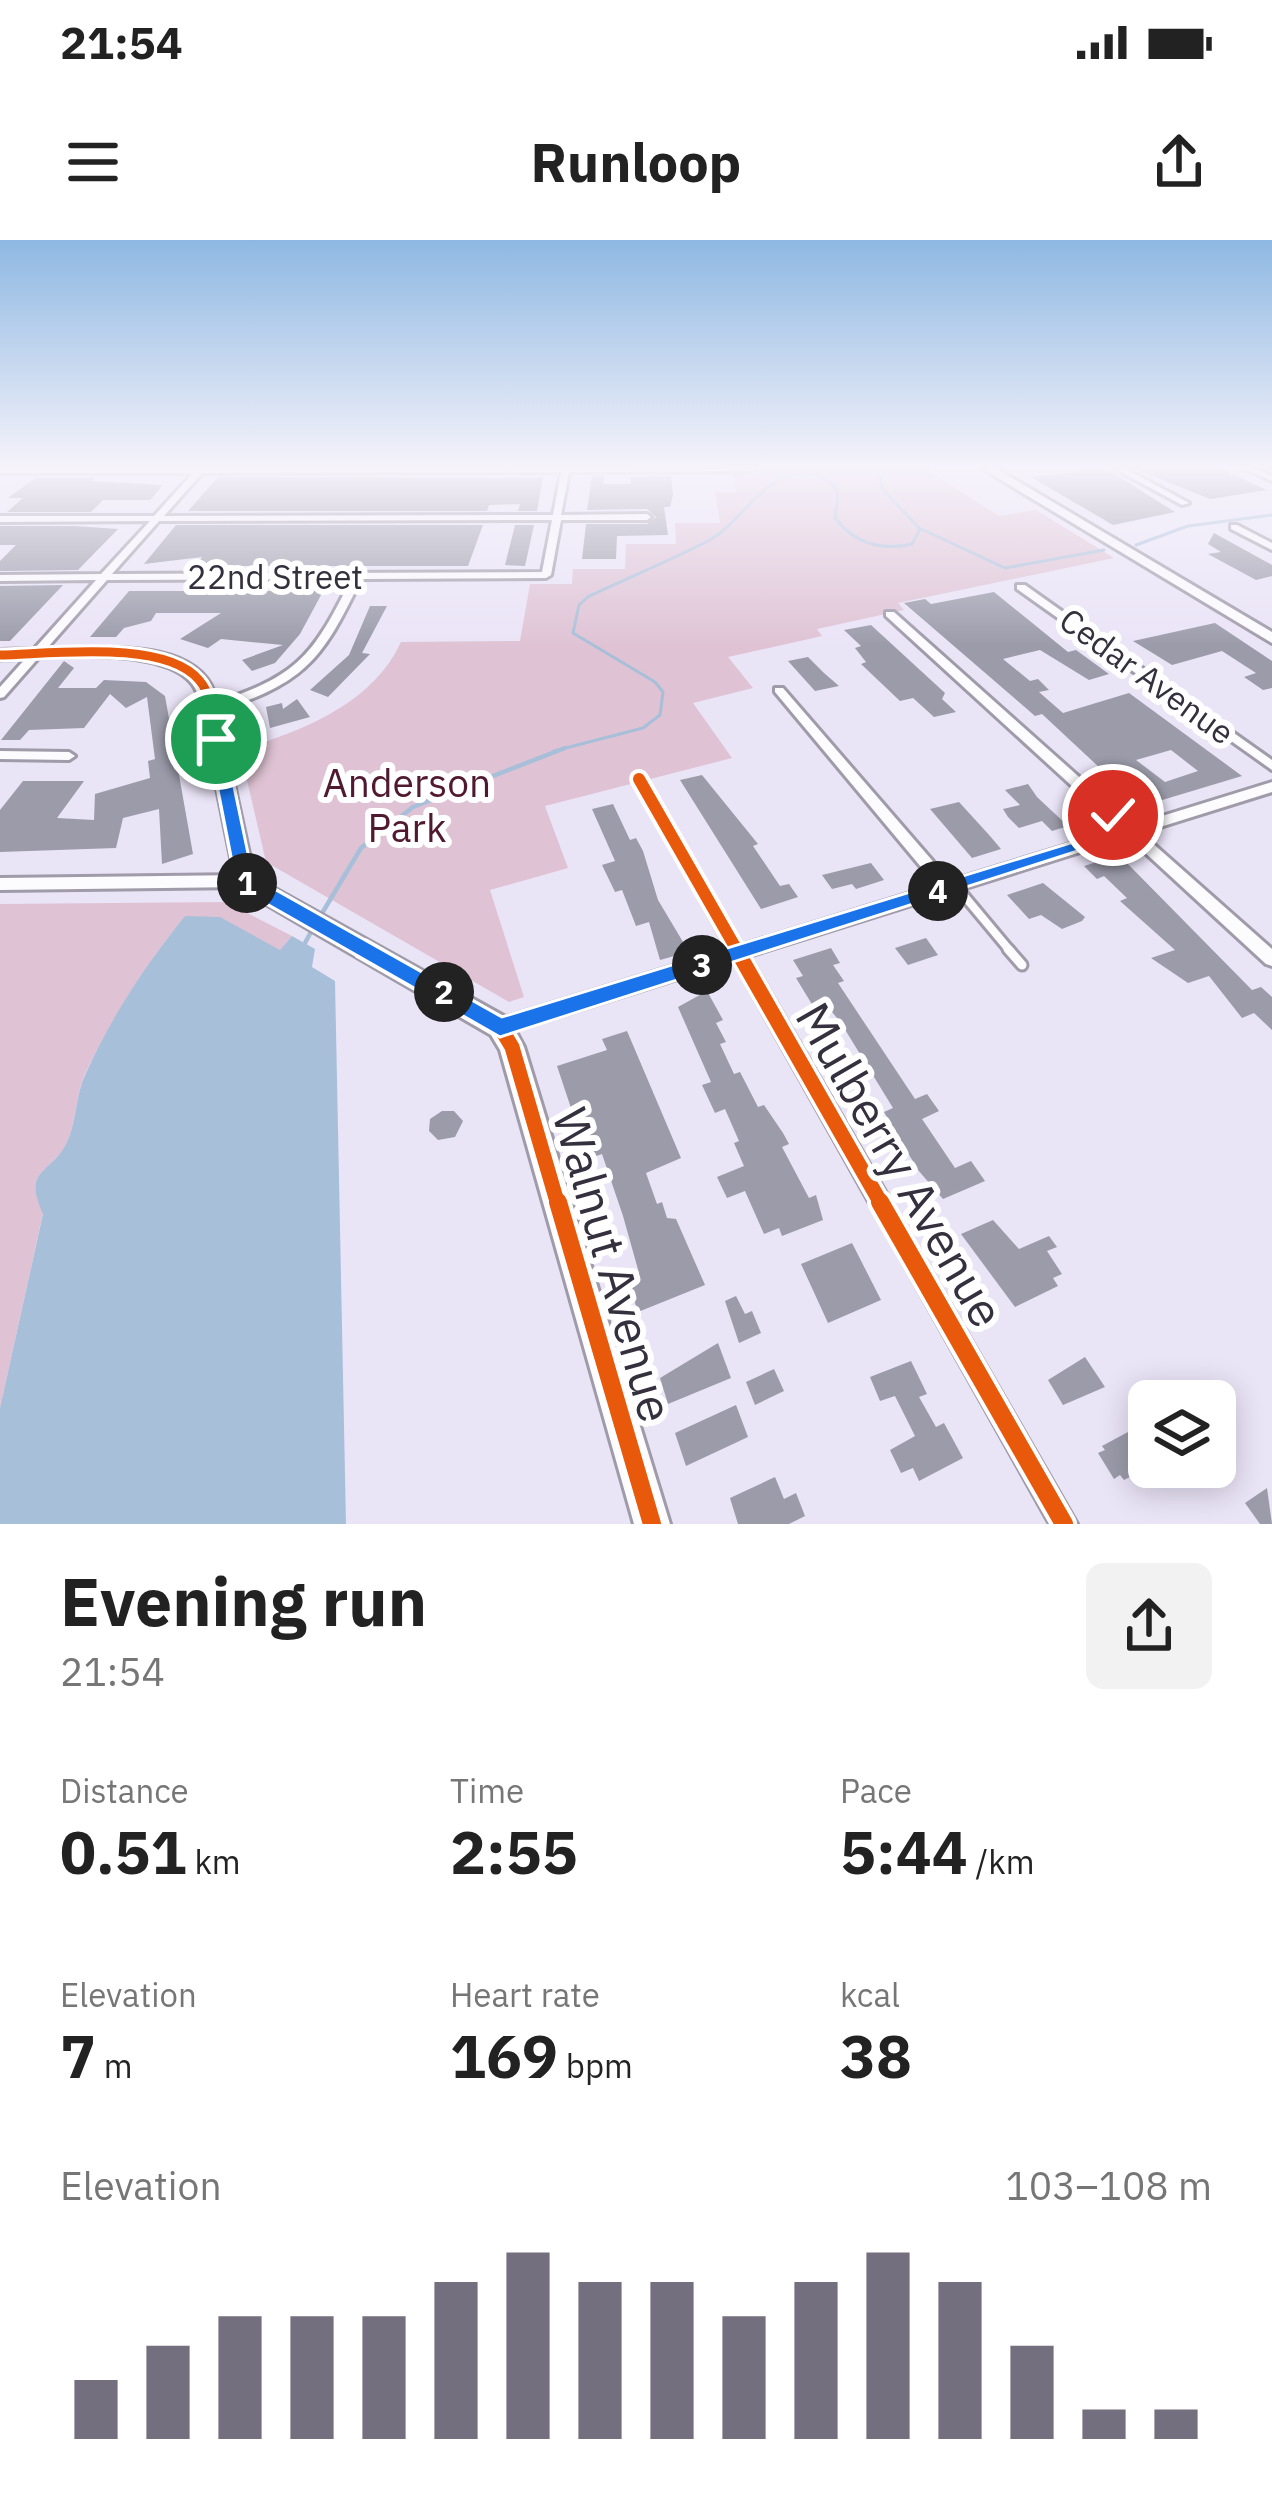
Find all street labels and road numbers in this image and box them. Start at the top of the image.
street label: 22nd Street [187,555,363,598]
street label: Cedar Avenue [1052,598,1243,753]
street label: Mulberry Avenue [783,991,1019,1338]
street label: Walnut Avenue [540,1100,688,1429]

